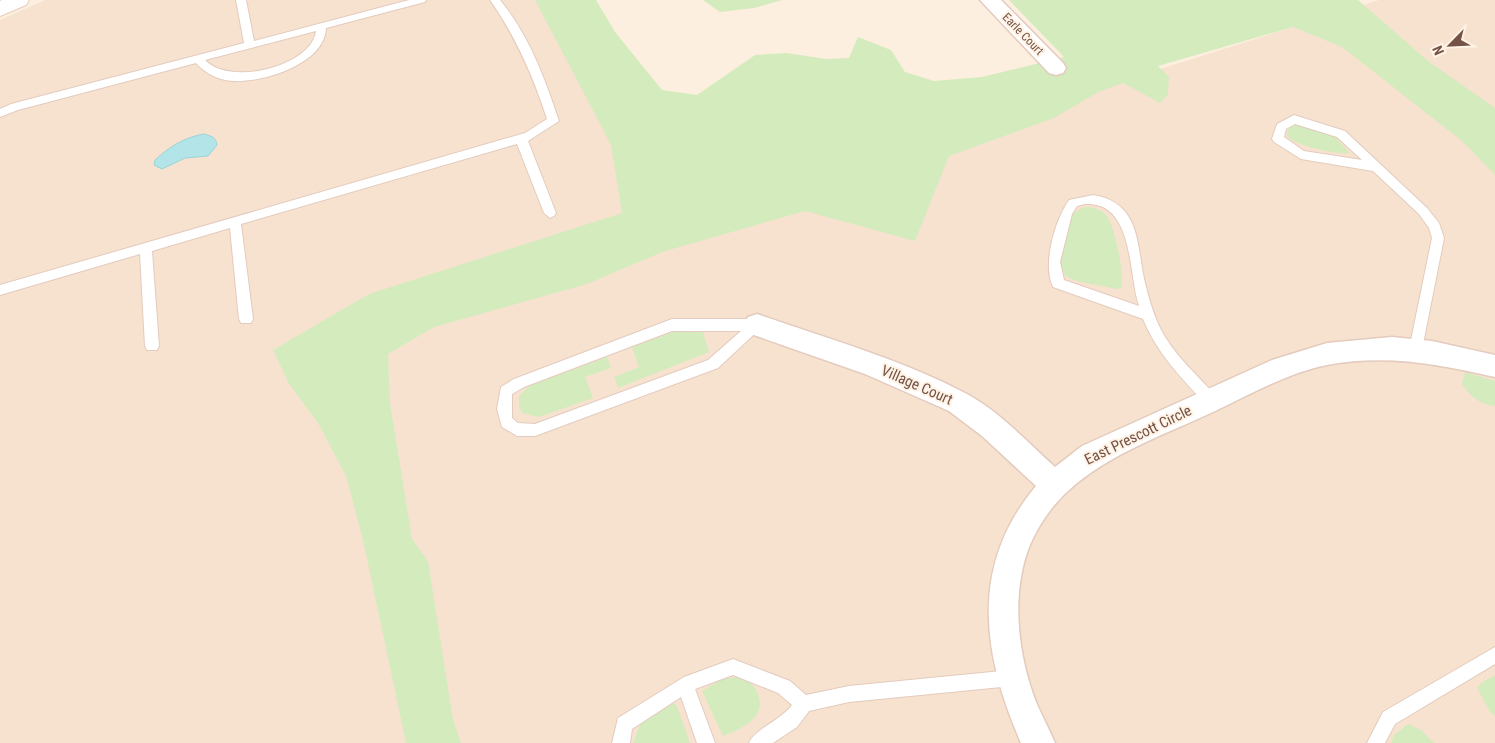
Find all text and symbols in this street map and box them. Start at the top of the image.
street label: Earle Court [1000,10,1047,58]
north arrow [1425,20,1475,70]
text: N [1429,43,1447,57]
street label: Village Court [878,361,956,409]
street label: East Prescott Circle [1082,401,1194,469]

